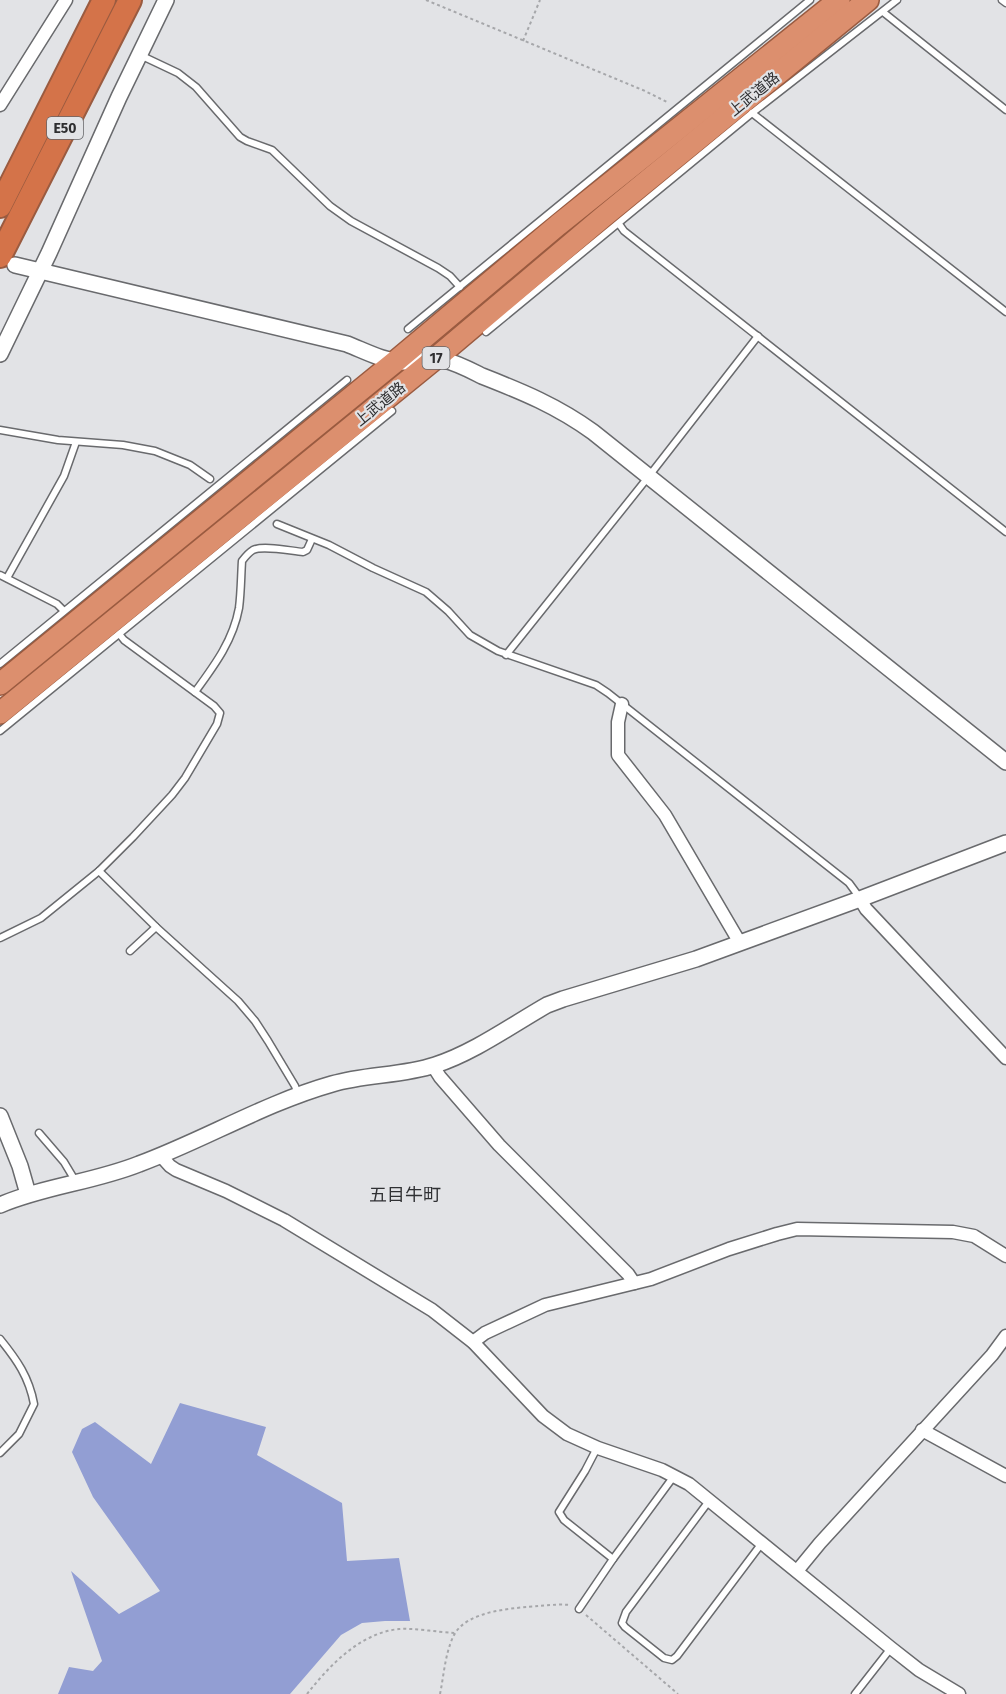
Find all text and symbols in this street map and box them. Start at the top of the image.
street label: 上武道路 [725,68,783,120]
road number: E50 [47,117,83,139]
road number: 17 [422,347,450,369]
street label: 上武道路 [351,378,409,430]
district label: 五目牛町 [369,1184,441,1206]

